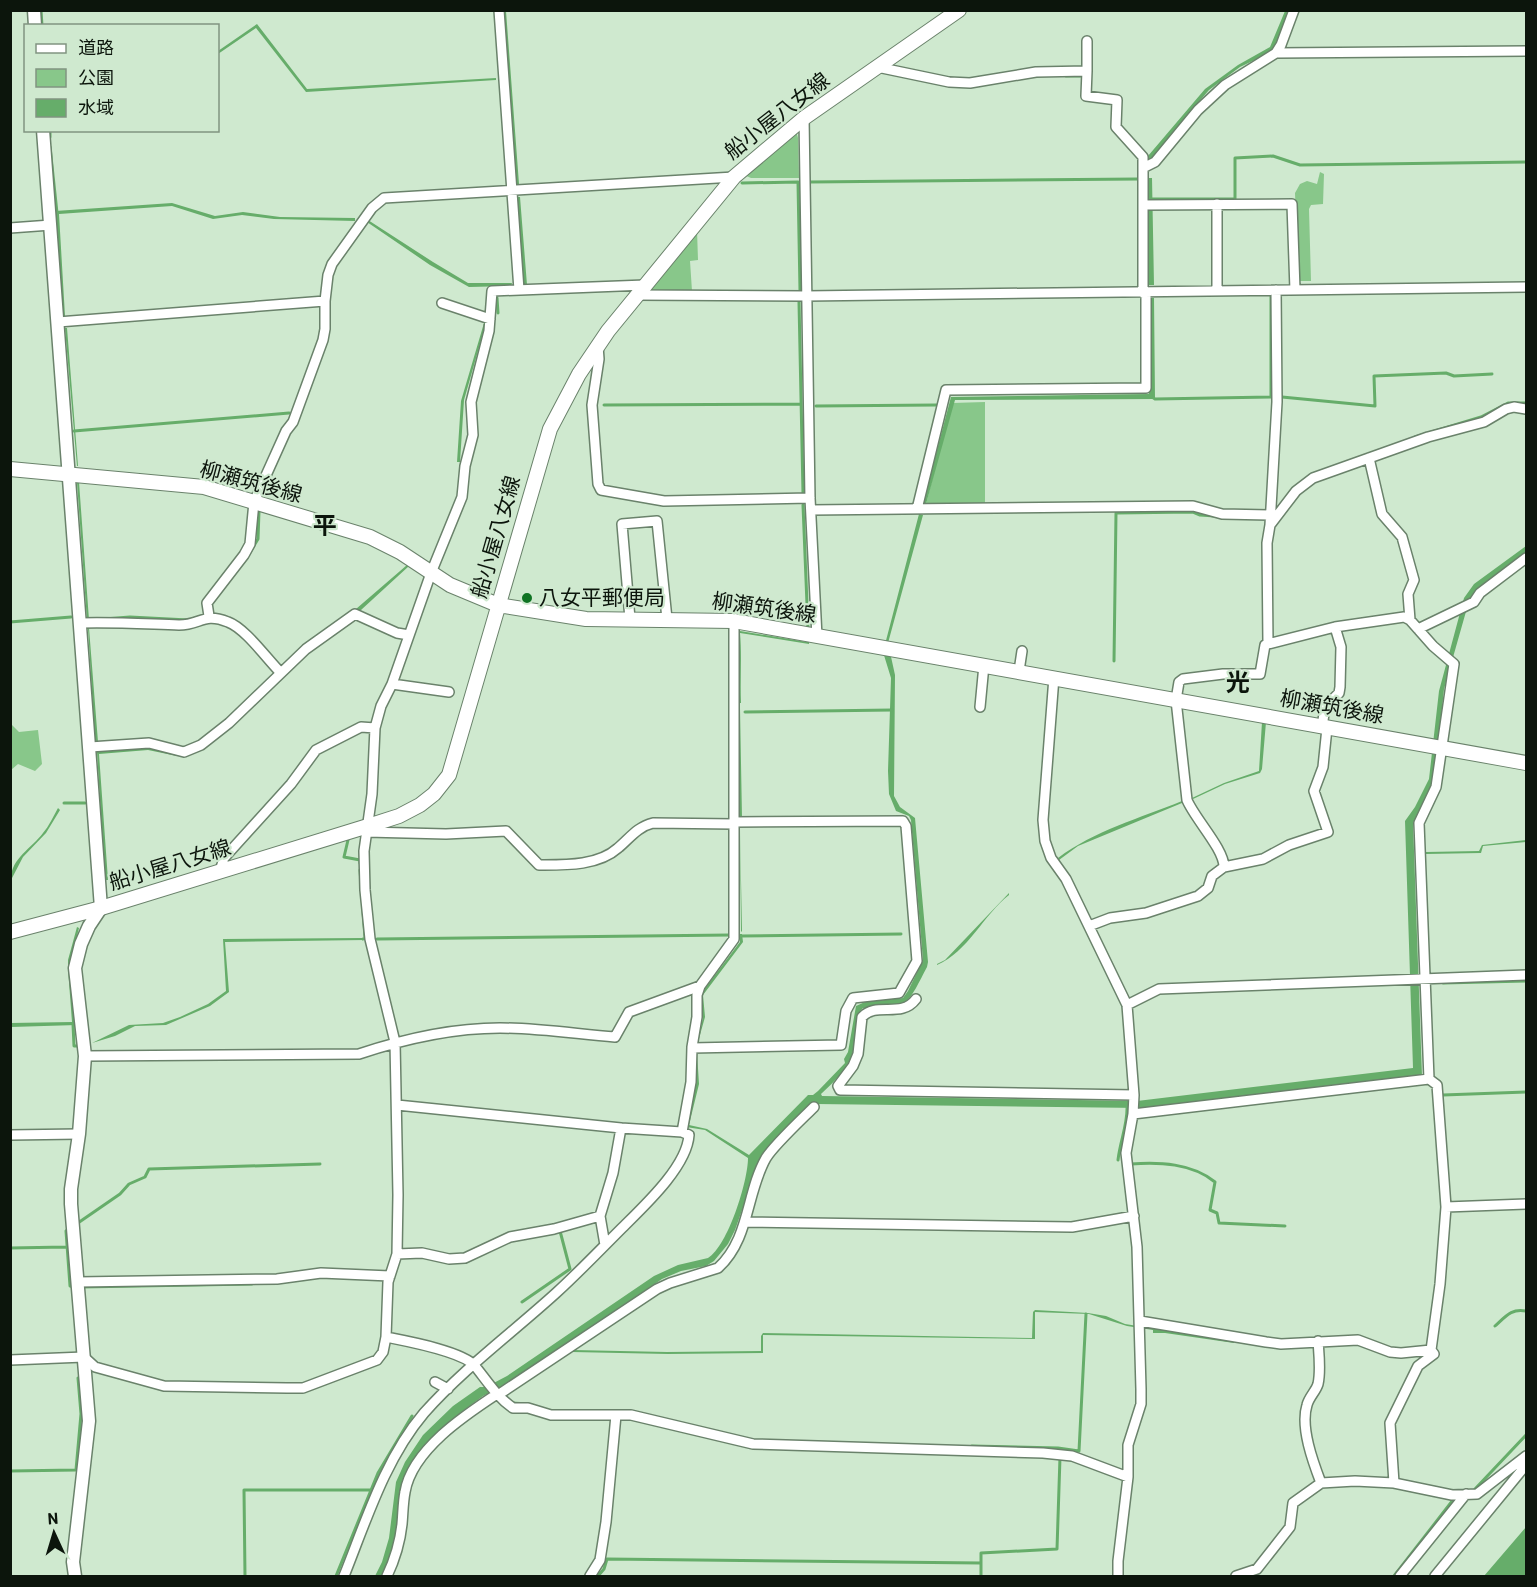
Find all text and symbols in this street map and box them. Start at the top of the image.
legend [24,24,219,132]
text: 道路 [78,36,114,58]
text: 公園 [78,66,114,88]
street label: 船小屋八女線 [719,66,833,163]
text: 水域 [78,96,114,118]
street label: 柳瀬筑後線 [197,455,305,506]
street label: 船小屋八女線 [465,473,524,601]
district label: 平 [313,510,337,539]
place label: 八女平郵便局 [539,584,665,609]
street label: 柳瀬筑後線 [710,587,818,626]
marker: 八女平郵便局 [520,591,534,605]
district label: 光 [1226,667,1250,696]
street label: 柳瀬筑後線 [1278,684,1386,727]
street label: 船小屋八女線 [106,833,233,894]
north arrow [24,1503,84,1563]
text: N [47,1508,59,1527]

